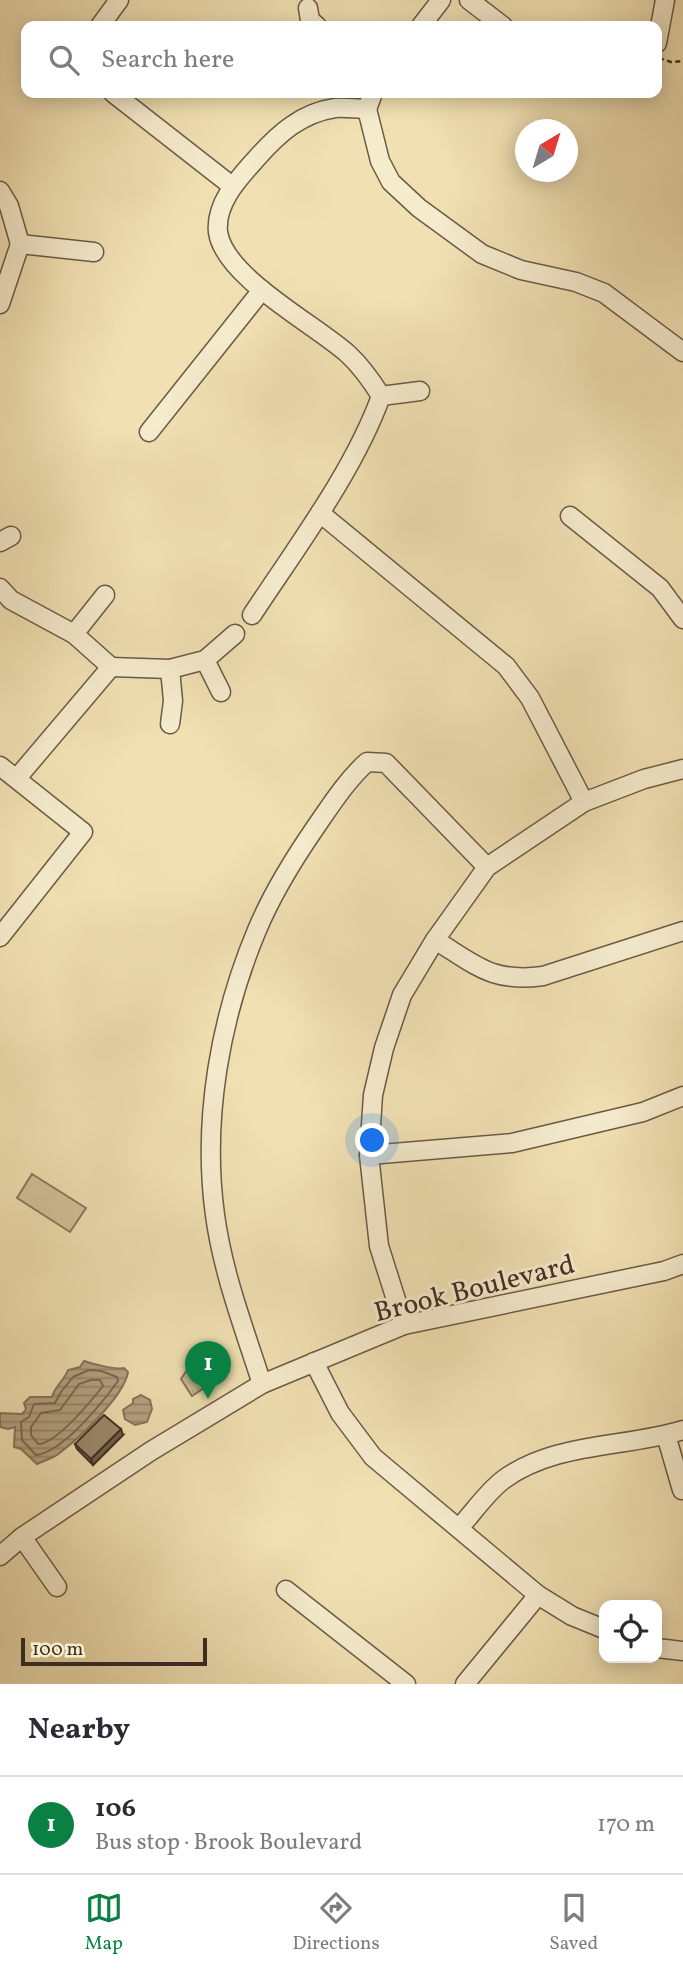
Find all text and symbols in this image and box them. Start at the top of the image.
search box [21,21,662,98]
icon: search [45,41,83,79]
text: Search here [101,42,234,78]
north arrow [515,119,578,182]
your location [355,1123,389,1157]
street label: Brook Boulevard [370,1246,579,1333]
pin: 1 [185,1341,231,1399]
map controls [599,1600,662,1663]
button: locate [599,1600,662,1663]
scale bar [21,1635,206,1667]
text: 100 m [32,1637,83,1663]
text: Nearby [28,1709,130,1751]
text: 106 [95,1791,136,1827]
text: 1 [46,1809,56,1841]
text: 170 m [597,1809,655,1841]
text: Bus stop · Brook Boulevard [95,1827,362,1859]
tab: Map [85,1889,123,1957]
tab: Directions [293,1889,380,1957]
tab: Saved [549,1889,598,1957]

